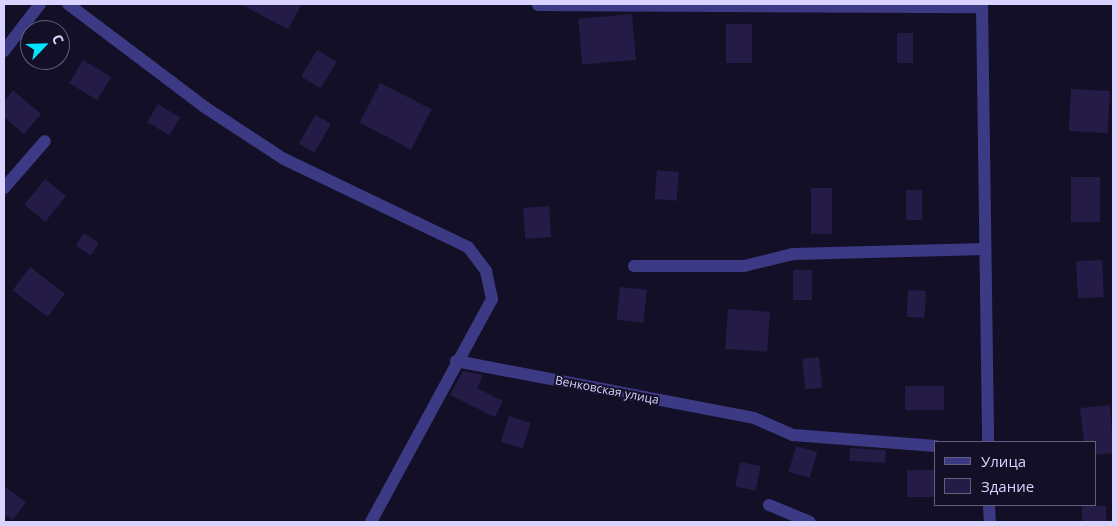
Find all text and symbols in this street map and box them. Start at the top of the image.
north arrow [20,20,70,70]
text: С [48,31,69,47]
street label: Венковская улица [554,373,660,407]
legend [934,441,1097,506]
text: Улица [981,451,1026,471]
text: Здание [981,476,1034,496]

